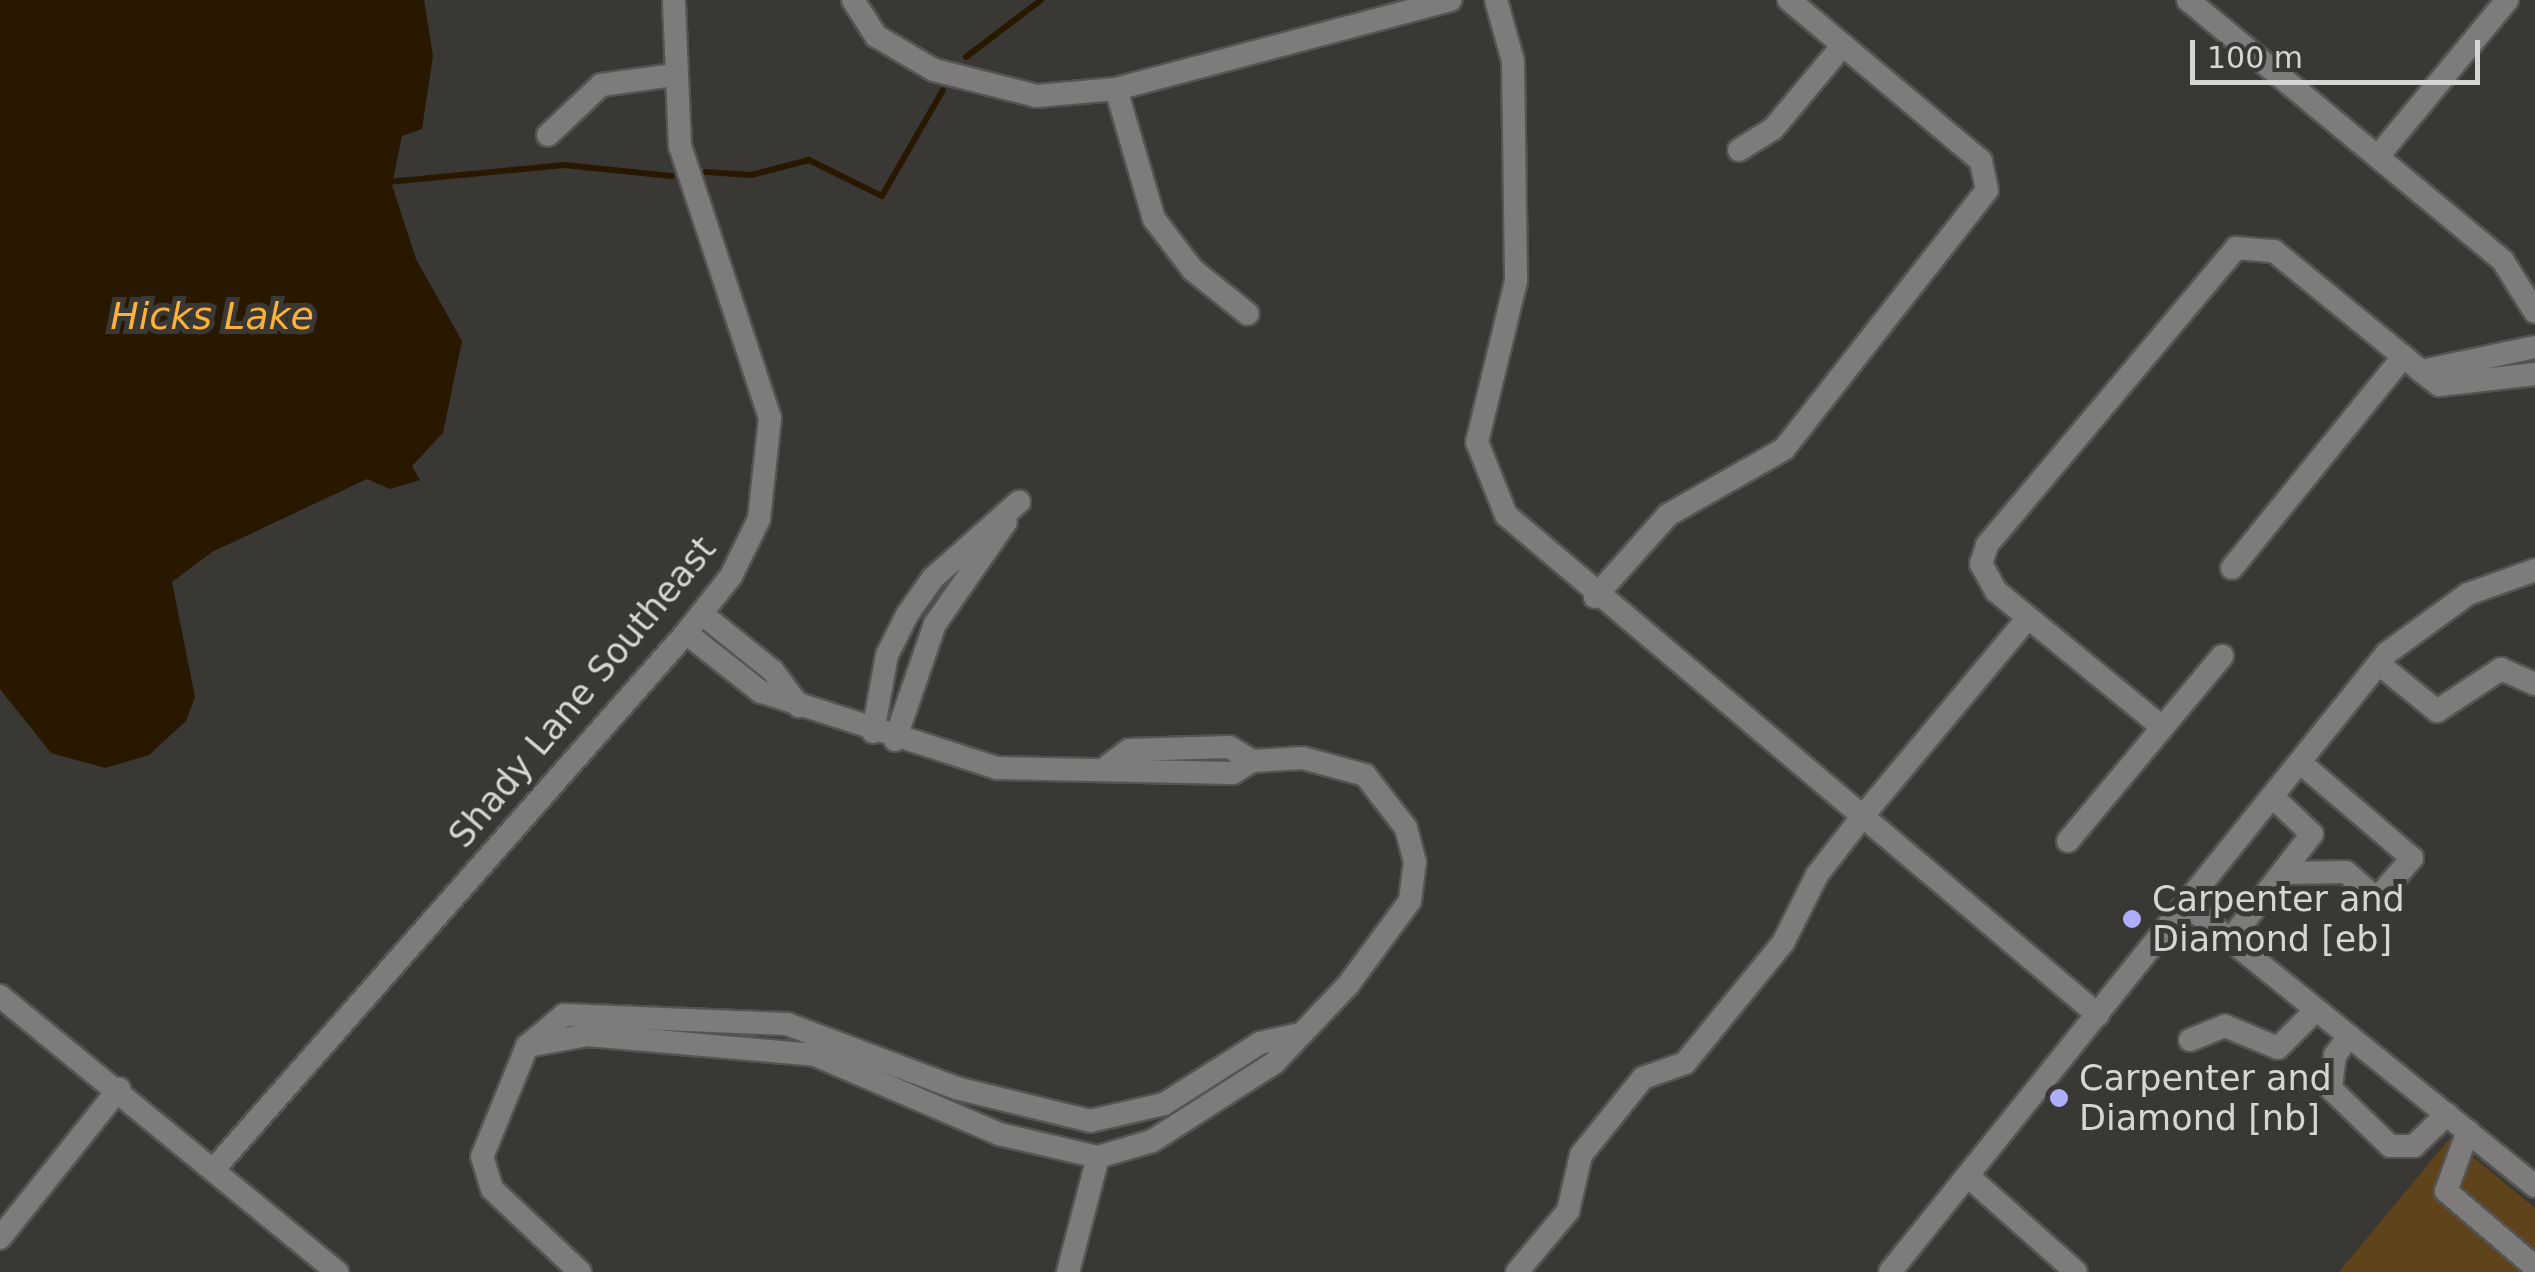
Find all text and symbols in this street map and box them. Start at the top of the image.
scale bar [2195,20,2485,82]
text: 100 m [2207,40,2303,75]
water label: Hicks Lake [110,294,314,340]
street label: Shady Lane Southeast [440,528,724,856]
place label: Carpenter and Diamond [eb] [2152,878,2405,960]
marker: Carpenter and Diamond [eb] [2121,908,2143,930]
place label: Carpenter and Diamond [nb] [2079,1057,2332,1139]
marker: Carpenter and Diamond [nb] [2048,1087,2070,1109]

